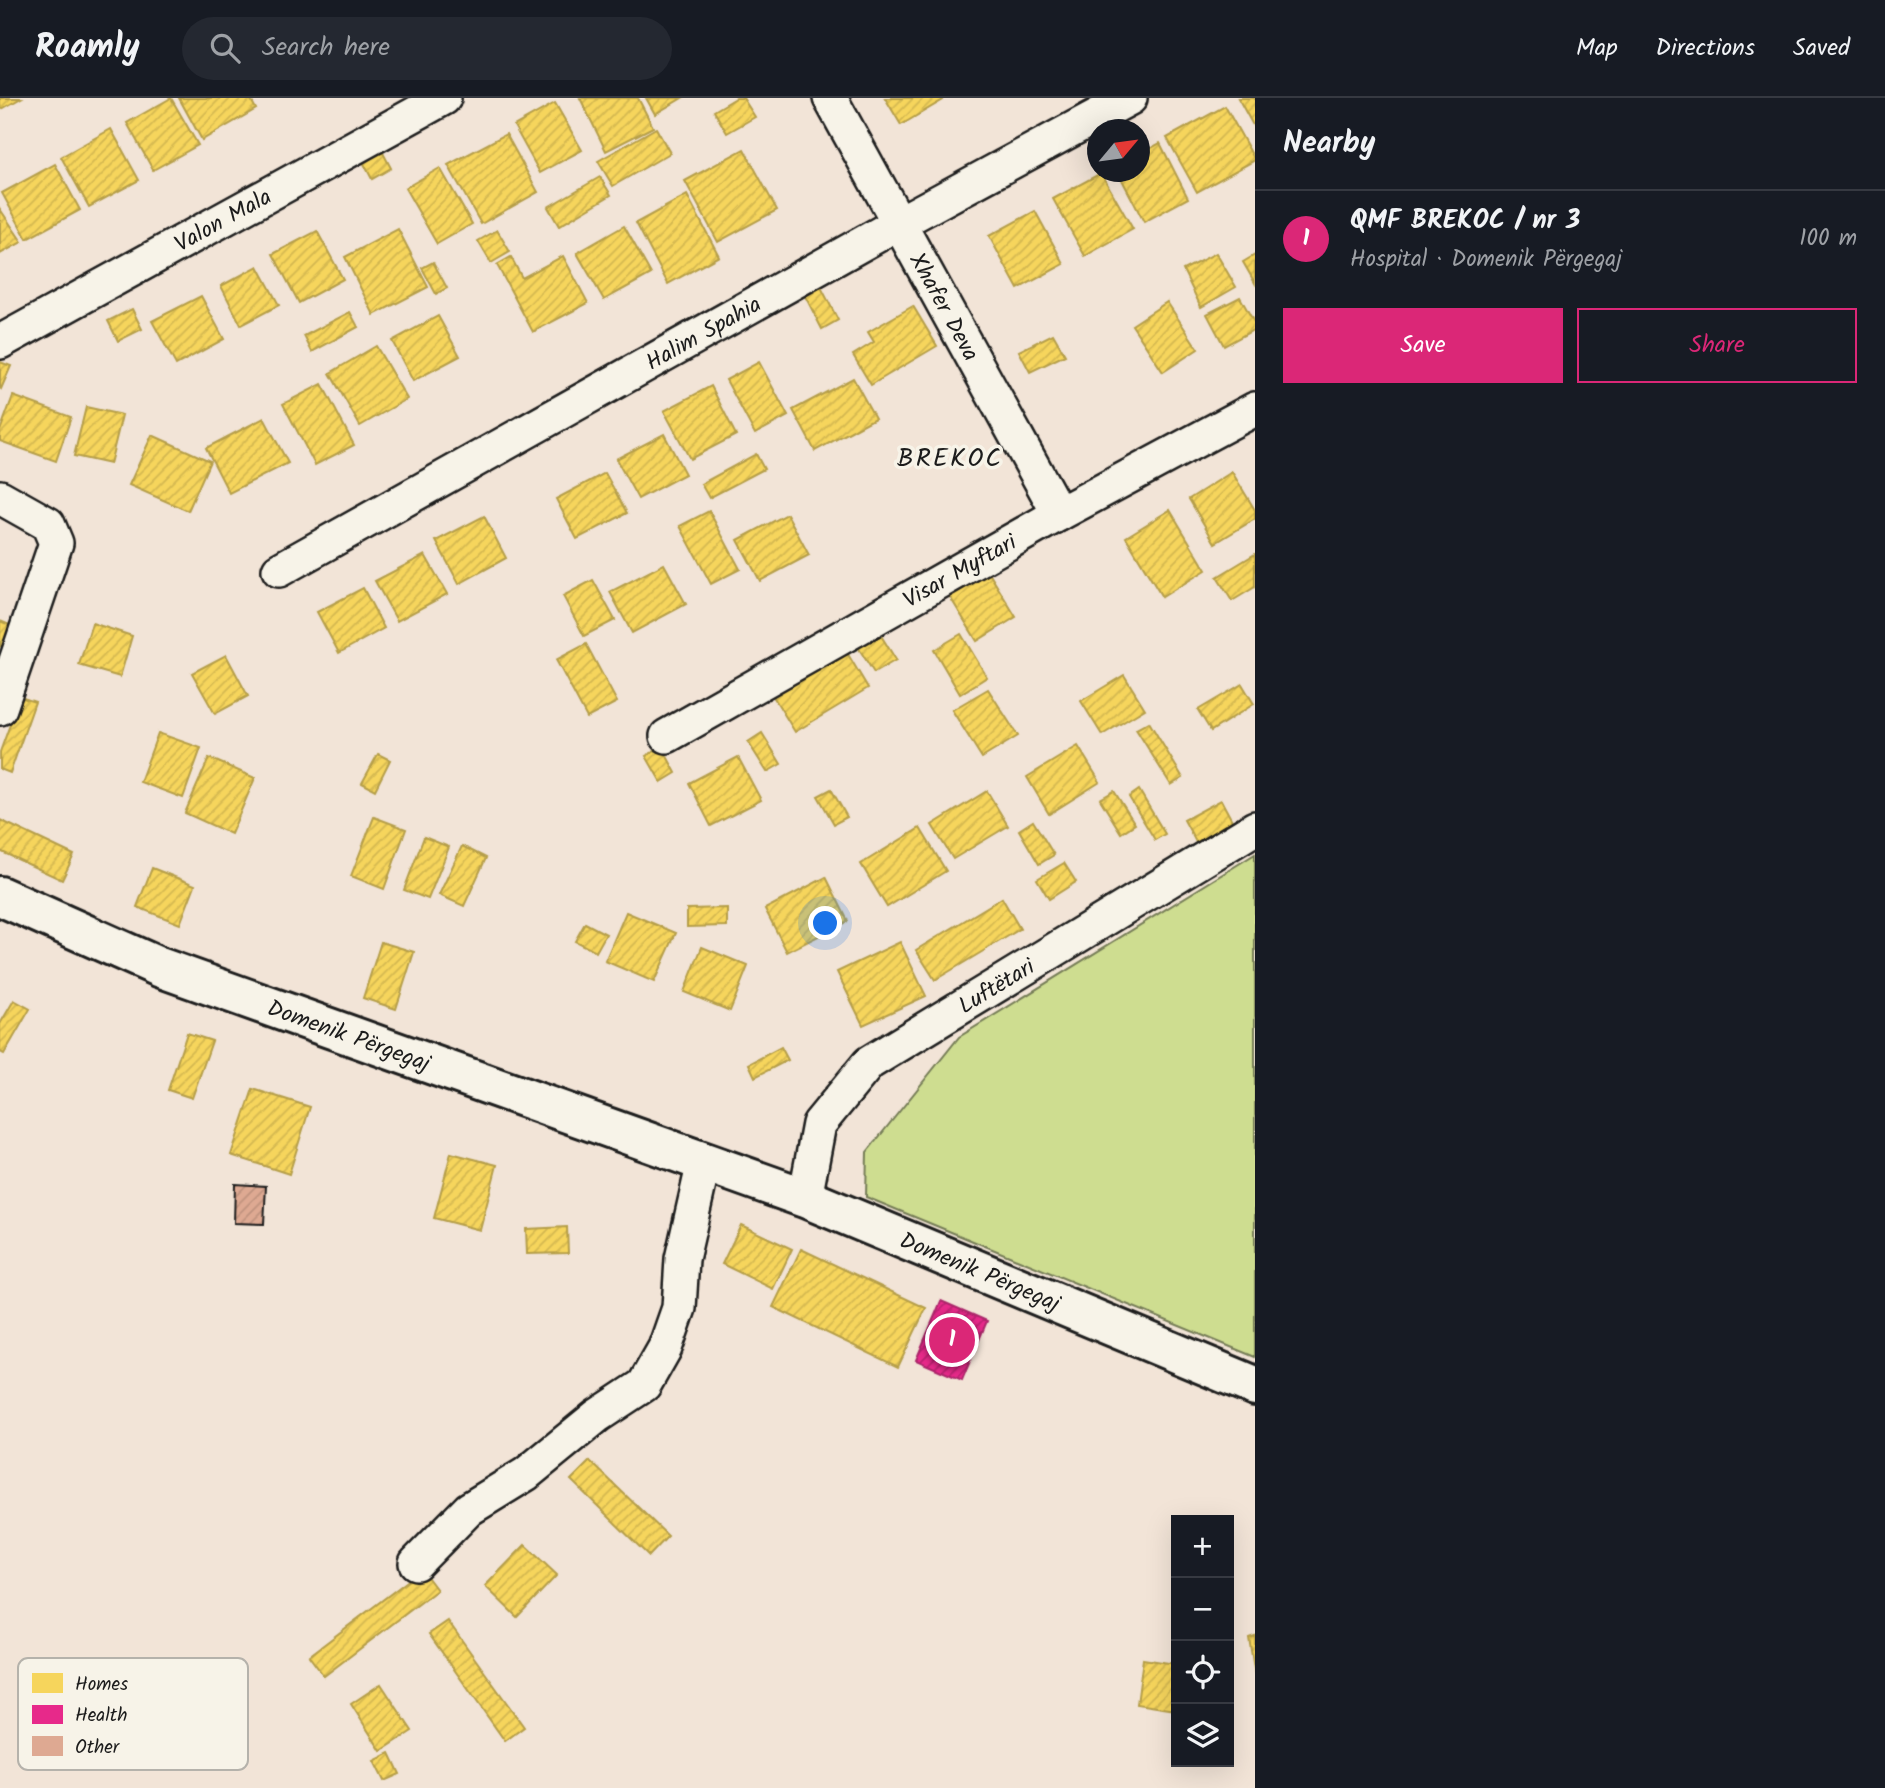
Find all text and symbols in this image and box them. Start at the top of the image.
search box [182,17,672,80]
text: Roamly [35,22,140,75]
text: Search here [262,27,390,69]
icon: search [206,29,244,67]
text: Map [1576,29,1618,68]
text: Directions [1656,29,1755,68]
text: Saved [1793,29,1850,68]
north arrow [1087,119,1150,182]
text: Nearby [1283,120,1375,168]
street label: Valon Mala [168,180,279,263]
text: QMF BREKOC / nr 3 [1350,200,1580,242]
text: 1 [1303,221,1309,257]
text: 100 m [1799,221,1857,257]
text: Hospital · Domenik Përgegaj [1350,242,1622,278]
street label: Xhafer Deva [899,247,988,368]
street label: Halim Spahia [640,288,769,381]
button: Save [1283,308,1563,383]
button: Share [1577,308,1857,383]
district label: BREKOC [897,438,1003,480]
street label: Visar Myftari [897,525,1025,619]
your location [808,906,842,940]
street label: Luftëtari [952,949,1044,1025]
street label: Domenik Përgegaj [262,991,436,1083]
street label: Domenik Përgegaj [894,1223,1066,1323]
pin: 1 [929,1314,975,1366]
map controls [1171,1515,1234,1767]
button: + [1171,1515,1234,1578]
button: − [1171,1578,1234,1641]
button: locate [1171,1641,1234,1704]
legend [18,1658,248,1770]
text: Homes [75,1670,128,1700]
text: Health [75,1701,127,1731]
button: layers [1171,1704,1234,1767]
text: Other [75,1733,121,1763]

